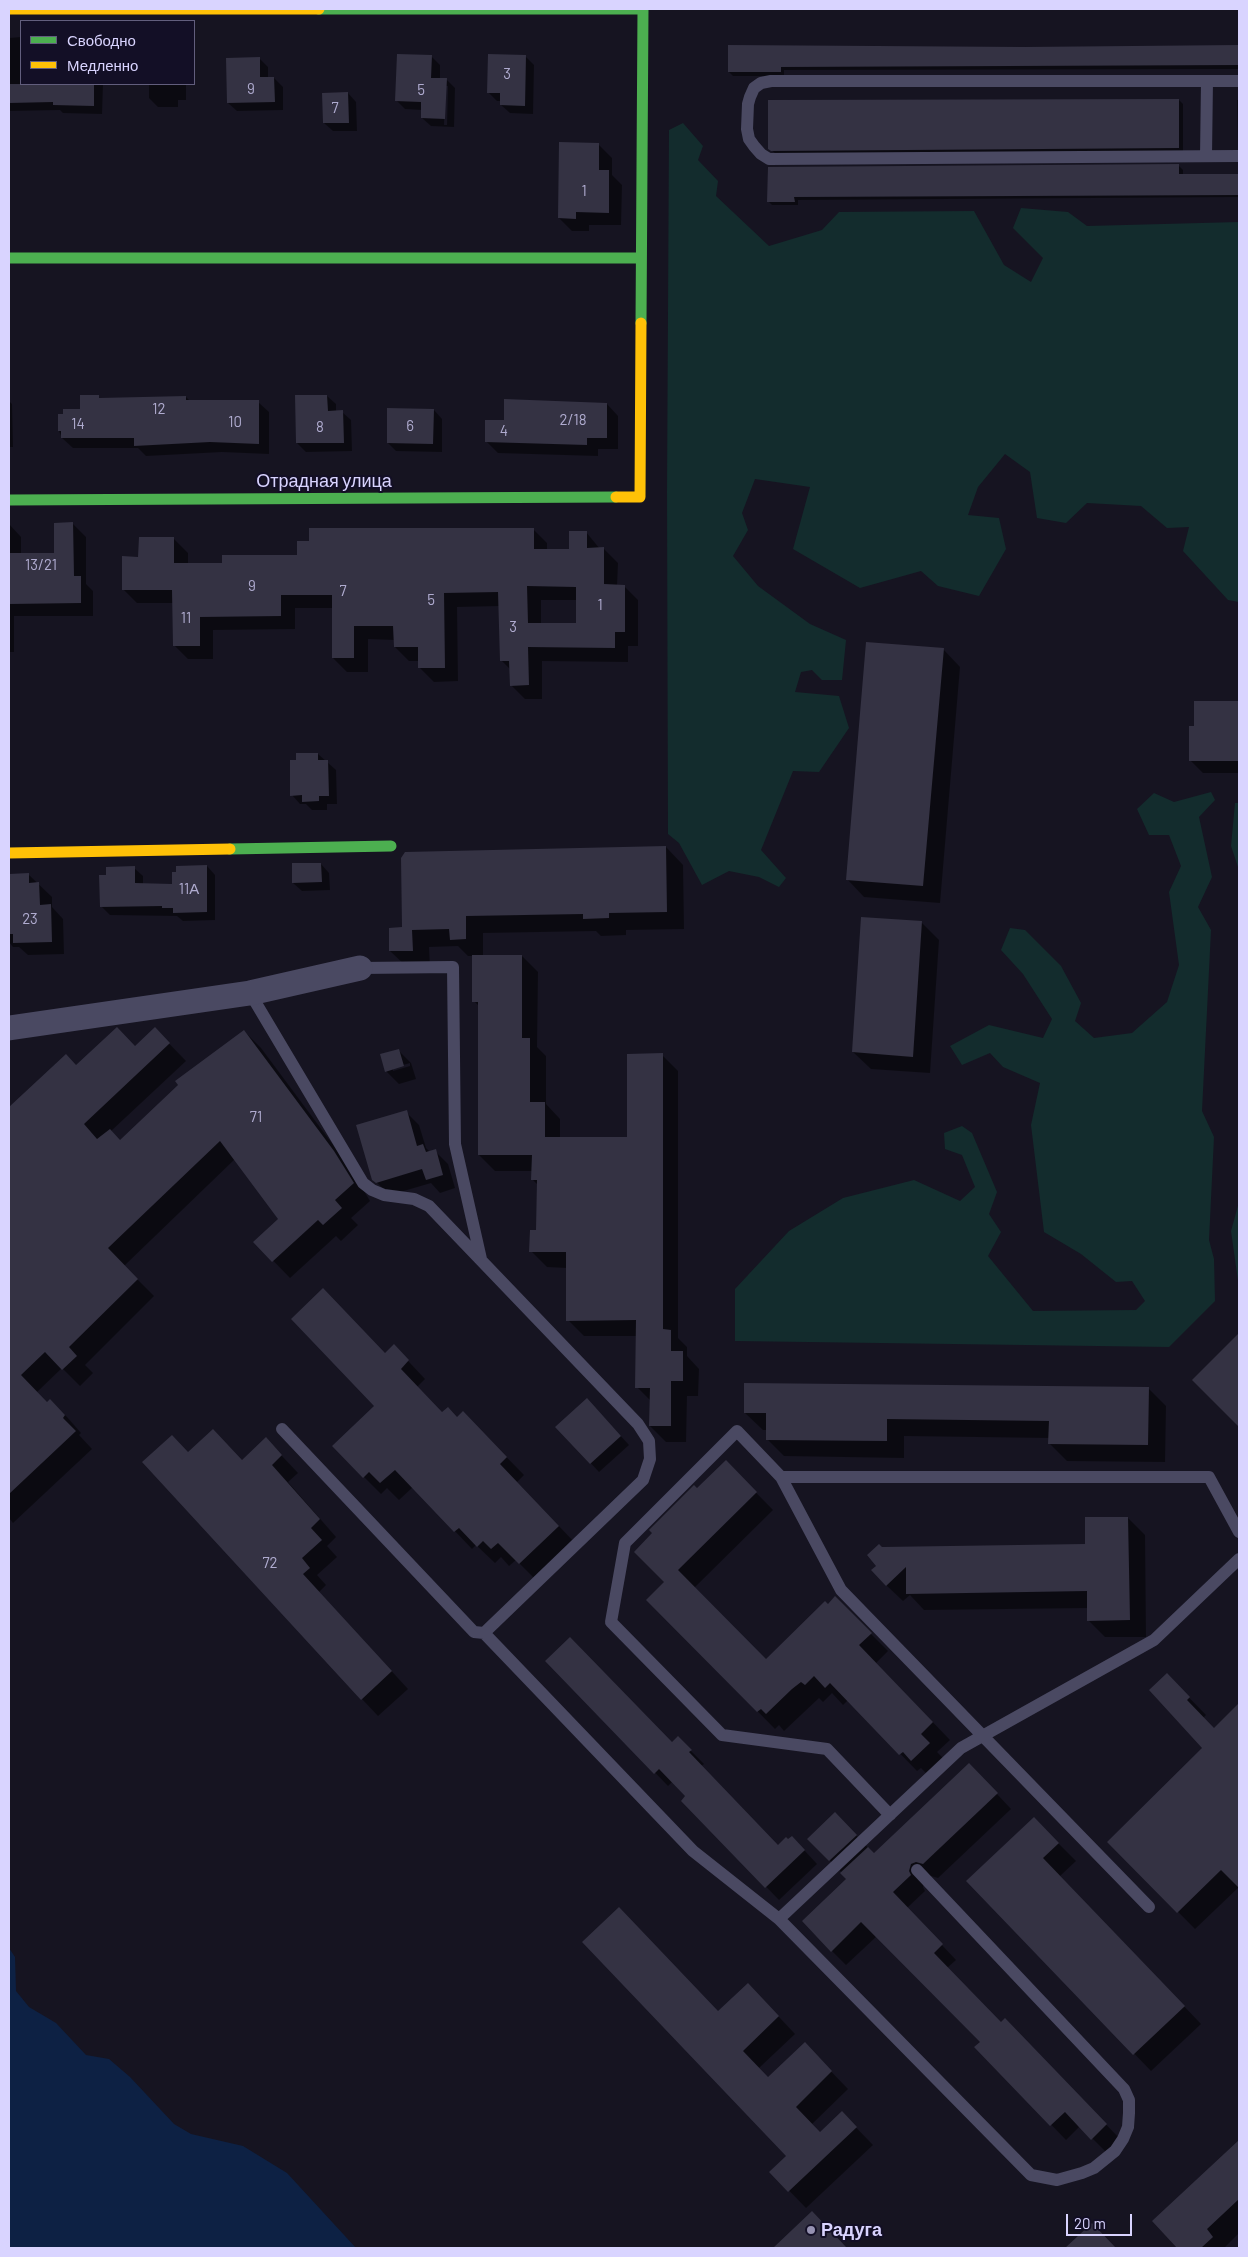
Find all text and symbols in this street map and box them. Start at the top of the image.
legend [20,20,195,85]
text: Свободно [67,31,136,49]
text: Медленно [67,56,138,74]
house number: 3 [503,65,511,83]
house number: 9 [247,80,255,98]
house number: 5 [417,81,425,99]
house number: 7 [331,99,339,117]
house number: 1 [581,182,587,200]
house number: 12 [152,400,166,418]
house number: 2/18 [559,411,587,429]
house number: 10 [228,413,242,431]
house number: 14 [71,415,85,433]
house number: 6 [406,417,414,435]
house number: 8 [316,418,324,436]
house number: 4 [500,422,508,440]
street label: Отрадная улица [256,470,392,492]
house number: 13/21 [25,556,57,574]
house number: 9 [248,577,256,595]
house number: 7 [339,582,347,600]
house number: 5 [427,591,435,609]
house number: 1 [597,596,603,614]
house number: 11 [181,609,191,627]
house number: 3 [509,618,517,636]
house number: 11А [179,880,199,898]
house number: 23 [22,910,38,928]
house number: 71 [250,1108,262,1126]
house number: 72 [262,1554,278,1572]
scale bar [1068,2204,1134,2236]
text: 20 m [1074,2214,1106,2232]
place label: Радуга [821,2219,882,2241]
marker: Радуга [805,2224,817,2236]

